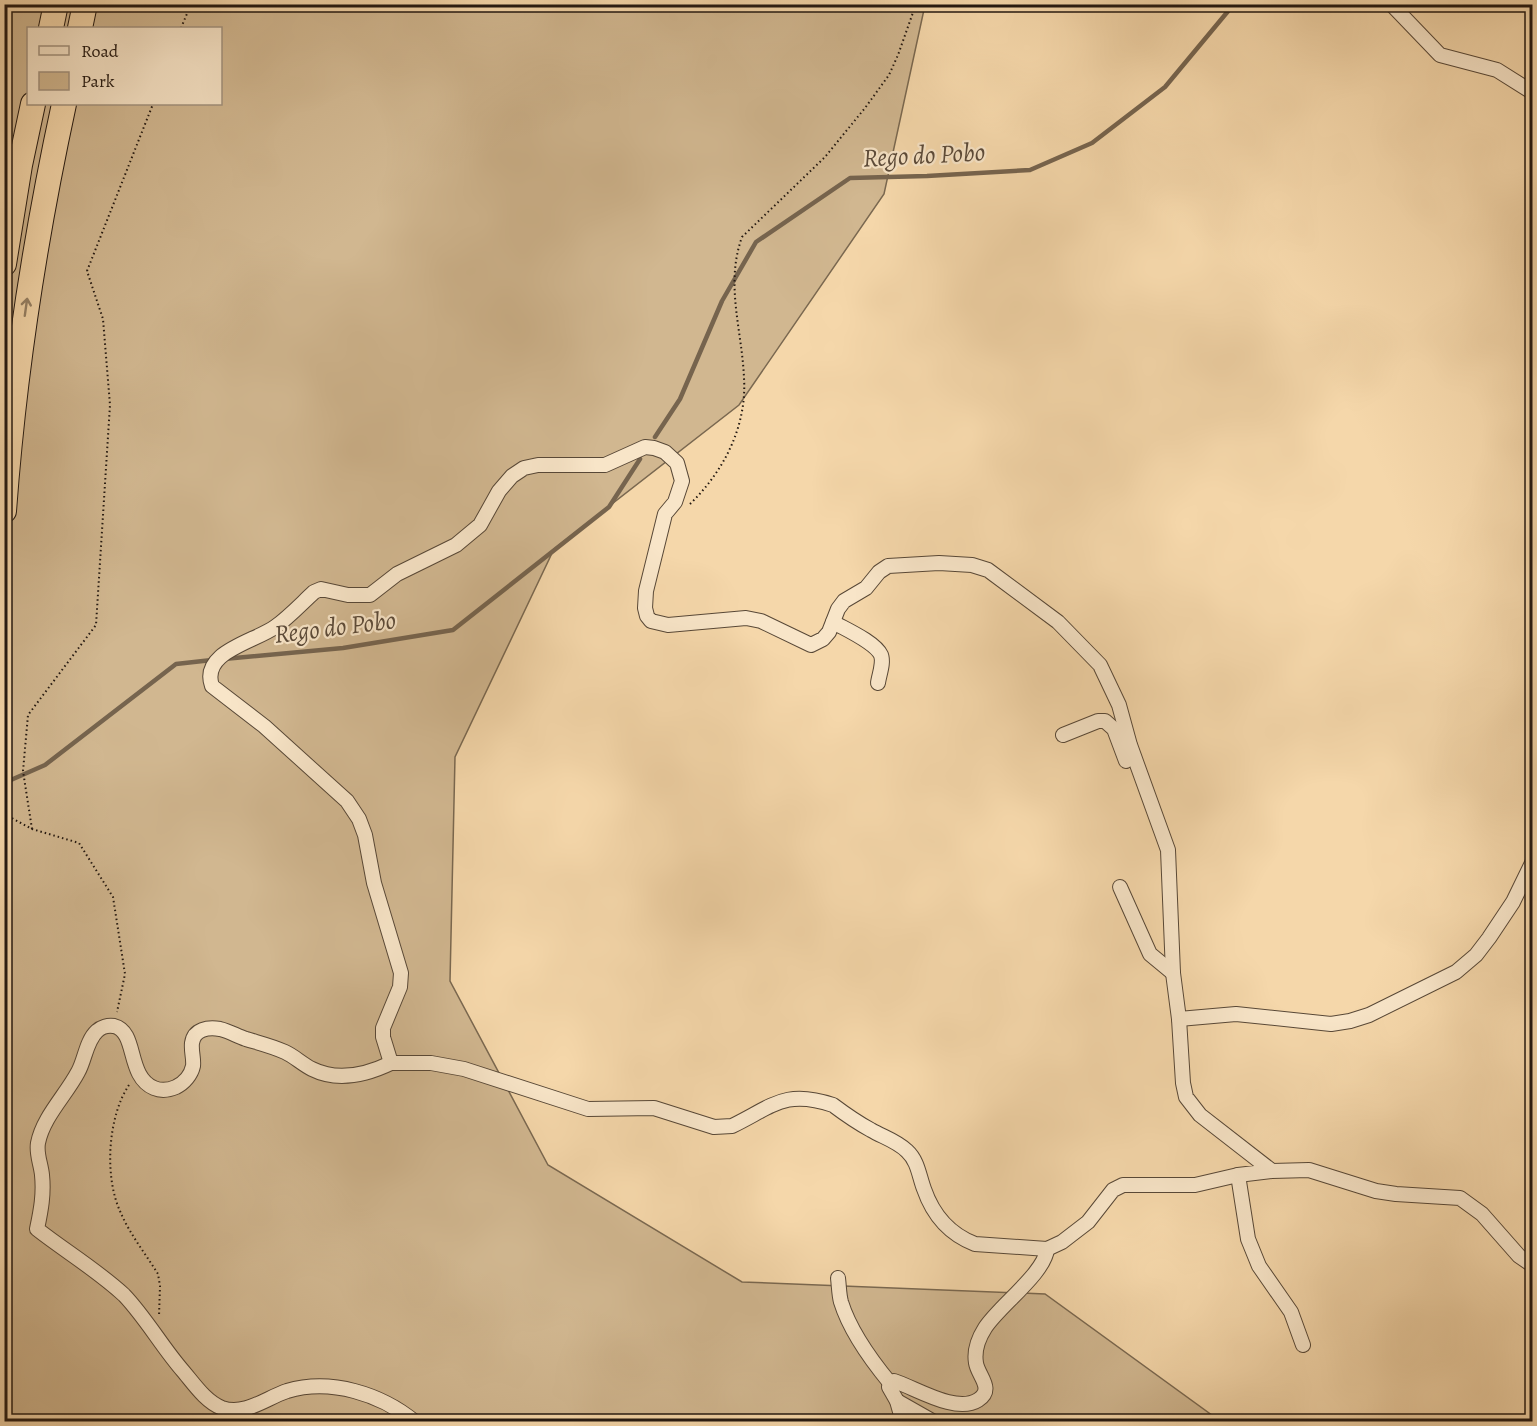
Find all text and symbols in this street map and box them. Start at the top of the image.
legend [27,27,222,105]
text: Road [81,39,119,63]
text: Park [81,69,115,93]
water label: Rego do Pobo [862,134,986,176]
one-way arrow [21,298,32,318]
water label: Rego do Pobo [272,602,398,652]

